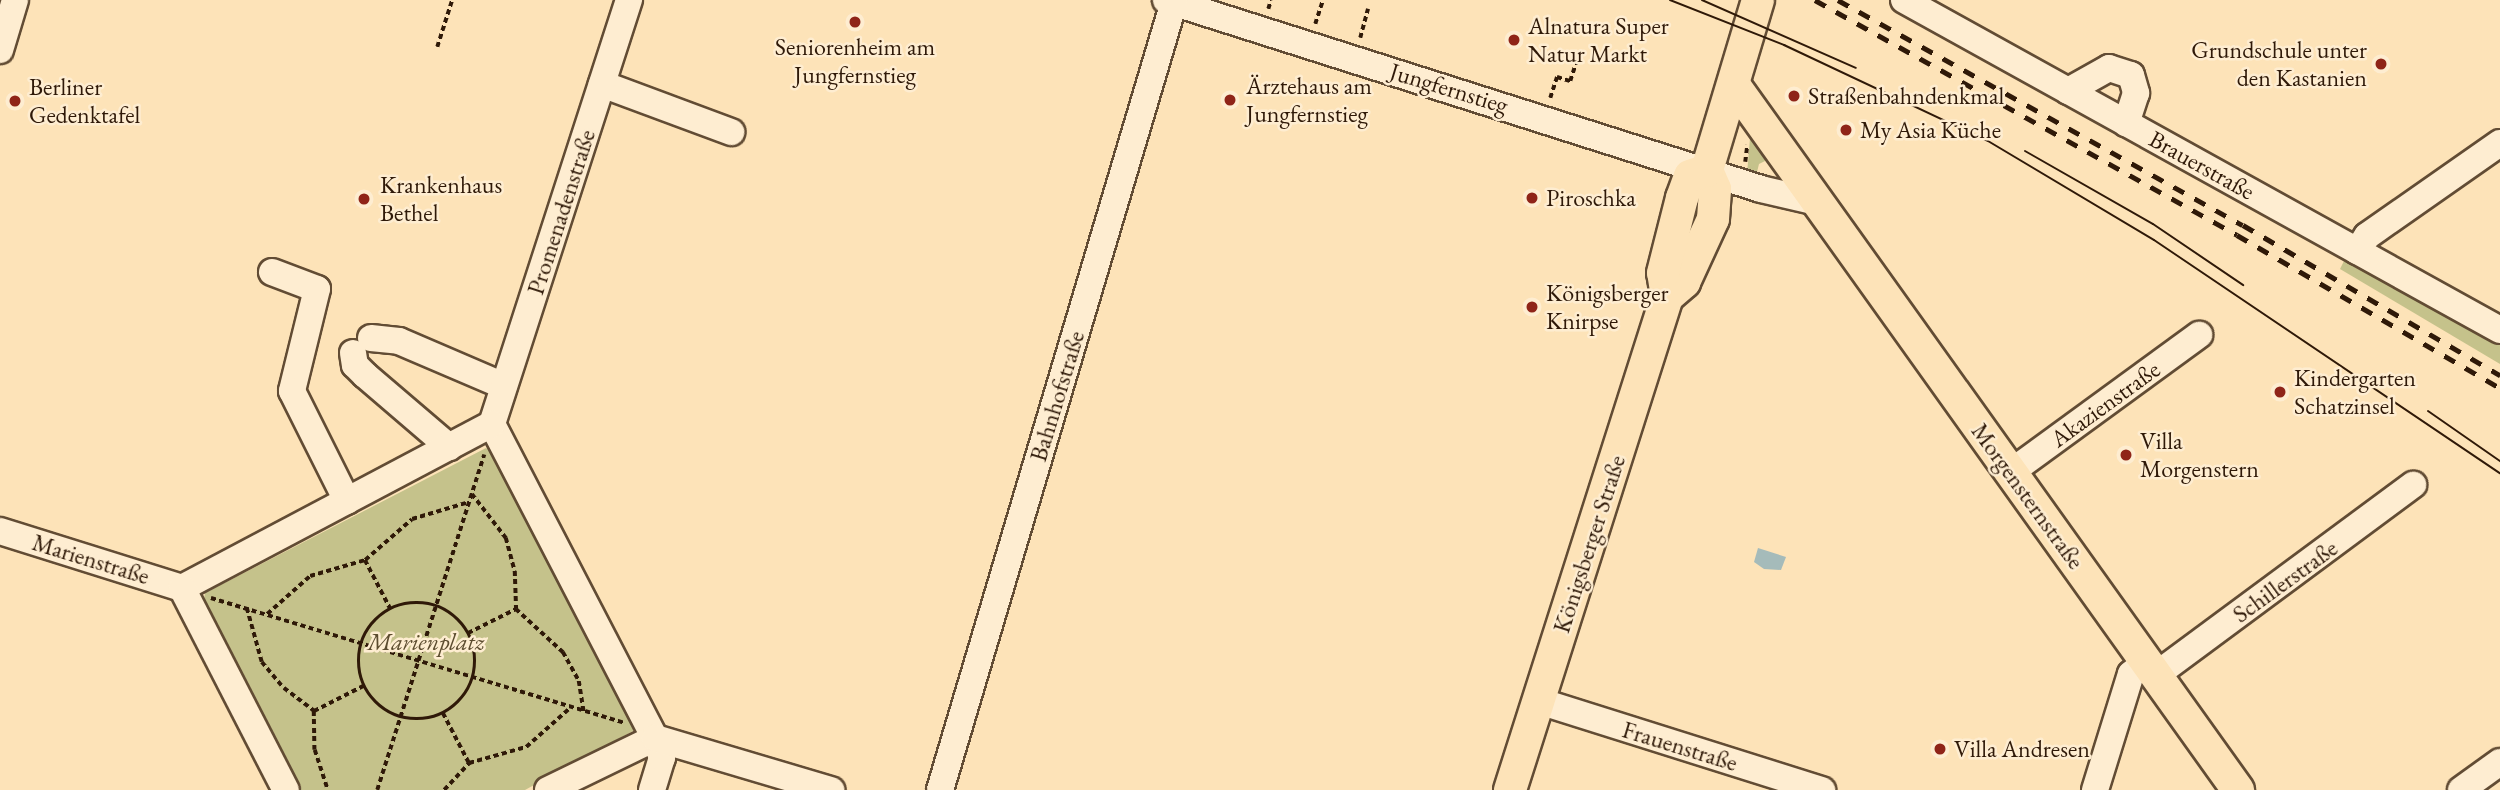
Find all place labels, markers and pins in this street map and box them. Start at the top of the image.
place label: Alnatura Super Natur Markt [1528,12,1669,68]
marker: Seniorenheim am Jungfernstieg [847,14,863,30]
marker: Alnatura Super Natur Markt [1506,32,1522,48]
place label: Seniorenheim am Jungfernstieg [775,33,935,89]
place label: Grundschule unter den Kastanien [2191,36,2367,92]
marker: Grundschule unter den Kastanien [2373,56,2389,72]
place label: Ärztehaus am Jungfernstieg [1246,72,1372,128]
place label: Berliner Gedenktafel [29,73,140,129]
place label: Straßenbahndenkmal [1808,82,2004,110]
marker: Straßenbahndenkmal [1786,88,1802,104]
marker: Ärztehaus am Jungfernstieg [1220,90,1240,110]
marker: Berliner Gedenktafel [7,93,23,109]
place label: My Asia Küche [1860,116,2001,144]
marker: My Asia Küche [1838,122,1854,138]
place label: Krankenhaus Bethel [380,171,502,227]
place label: Piroschka [1546,184,1636,212]
marker: Krankenhaus Bethel [354,189,374,209]
marker: Piroschka [1524,190,1540,206]
place label: Königsberger Knirpse [1546,279,1669,335]
marker: Königsberger Knirpse [1524,299,1540,315]
place label: Kindergarten Schatzinsel [2294,364,2416,420]
marker: Kindergarten Schatzinsel [2272,384,2288,400]
place label: Villa Morgenstern [2140,427,2259,483]
marker: Villa Morgenstern [2118,447,2134,463]
place label: Villa Andresen [1954,735,2090,763]
marker: Villa Andresen [1932,741,1948,757]

